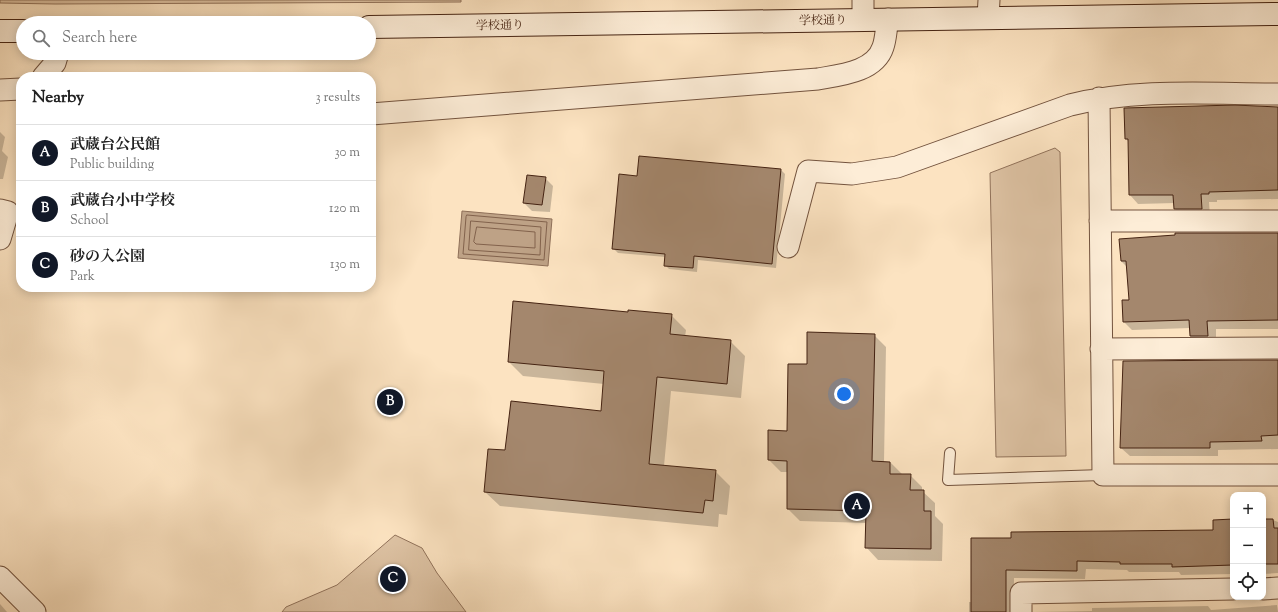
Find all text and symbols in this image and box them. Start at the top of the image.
street label: 学校通り [799,12,847,30]
search box [16,16,376,60]
street label: 学校通り [476,17,524,35]
icon: search [30,27,52,49]
text: Search here [62,28,137,49]
text: Nearby [32,86,84,110]
text: 3 results [315,89,360,107]
text: 武蔵台公民館 [70,135,160,156]
text: A [40,144,50,162]
text: 30 m [334,144,360,162]
text: Public building [70,156,154,174]
text: 武蔵台小中学校 [70,191,175,212]
text: B [41,200,49,218]
text: 120 m [329,200,360,218]
text: School [70,212,109,230]
text: 砂の入公園 [70,247,145,268]
text: C [40,256,50,274]
text: 130 m [330,256,360,274]
text: Park [70,268,95,286]
your location [834,384,854,404]
pin: B [377,387,403,417]
pin: A [844,491,870,521]
map controls [1230,492,1266,600]
button: + [1230,492,1266,528]
button: − [1230,528,1266,564]
pin: C [380,564,406,594]
button: locate [1230,564,1266,600]

